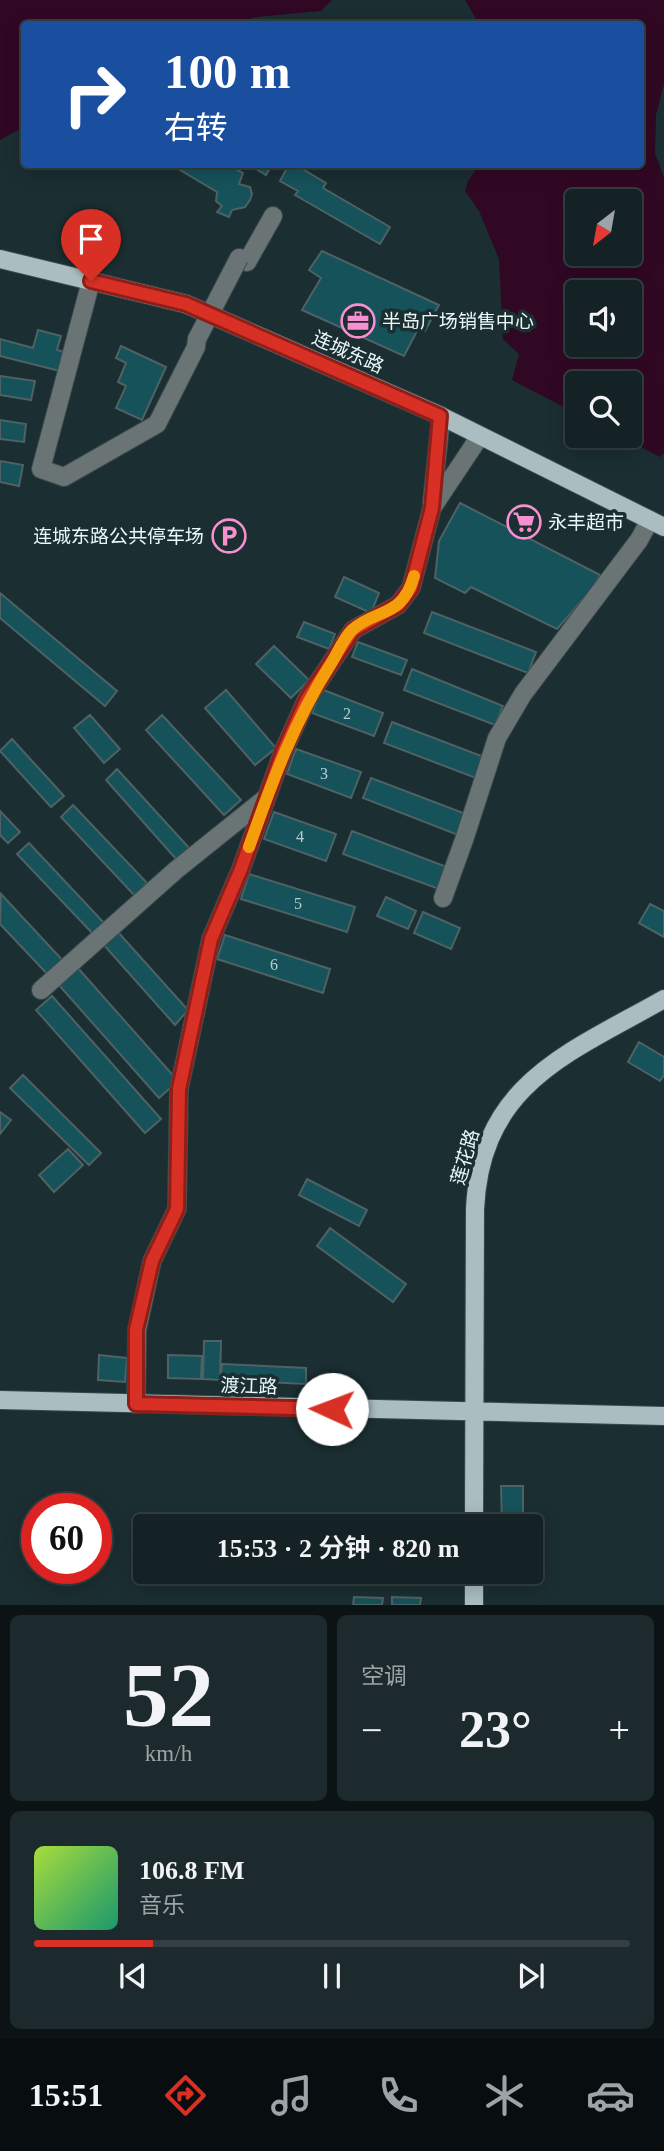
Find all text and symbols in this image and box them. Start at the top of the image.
text: 100 m [164,44,291,99]
icon: right [49,49,140,140]
text: 右转 [164,110,228,146]
north arrow [565,189,642,266]
map controls [565,189,642,448]
pin [61,209,121,281]
icon: arrive [72,220,110,258]
button: sound [565,280,642,357]
office icon: 半岛广场销售中心 [339,302,377,340]
place label: 半岛广场销售中心 [382,311,534,332]
street label: 连城东路 [309,327,387,377]
button: search [565,371,642,448]
supermarket icon: 永丰超市 [505,503,543,541]
place label: 永丰超市 [548,512,624,533]
parking icon: 连城东路公共停车场 [210,517,248,555]
place label: 连城东路公共停车场 [33,526,204,547]
house number: 2 [343,705,351,722]
house number: 3 [320,765,328,782]
house number: 4 [296,828,304,845]
house number: 5 [294,895,302,912]
house number: 6 [270,956,278,973]
street label: 莲花路 [447,1127,483,1187]
position arrow [295,1372,369,1446]
street label: 渡江路 [220,1375,278,1397]
speed limit sign: 60 [21,1493,112,1584]
text: 15:53 · 2 分钟 · 820 m [217,1534,459,1563]
text: 52 [123,1645,214,1746]
text: 空调 [361,1664,407,1689]
text: 23° [459,1701,532,1758]
text: − [361,1709,382,1751]
text: + [609,1709,630,1751]
text: km/h [145,1741,192,1766]
text: 106.8 FM [139,1856,244,1885]
text: 音乐 [139,1893,185,1918]
icon: previous [114,1957,152,1995]
icon: pause [313,1957,351,1995]
icon: next [512,1957,550,1995]
icon: directions [161,2071,210,2120]
icon: music [267,2071,316,2120]
icon: phone [374,2071,423,2120]
icon: climate [480,2071,529,2120]
icon: car [586,2071,635,2120]
text: 15:51 [29,2077,103,2113]

